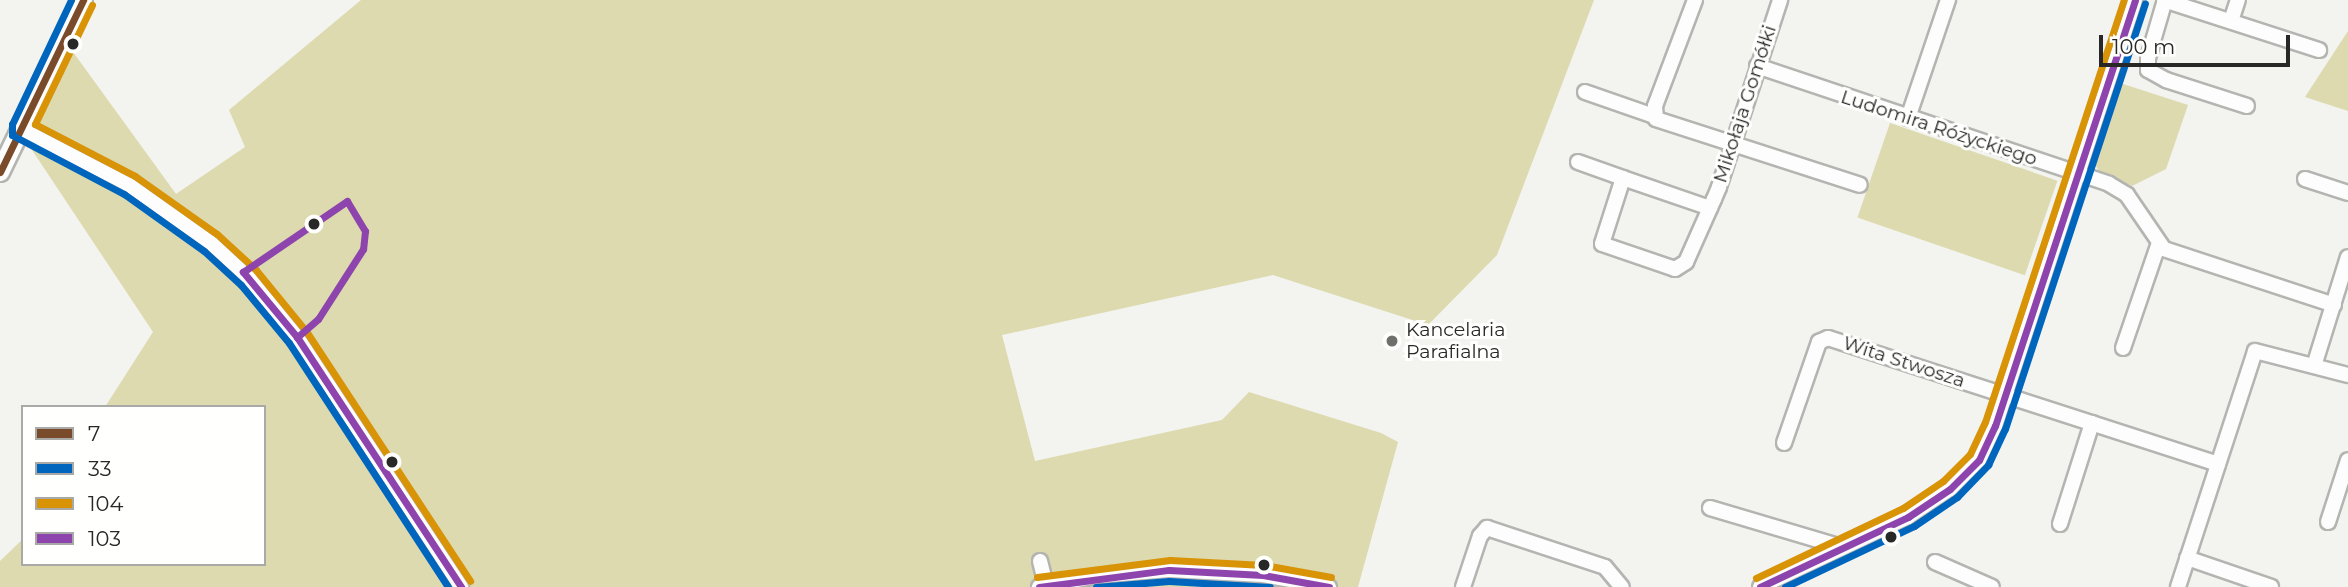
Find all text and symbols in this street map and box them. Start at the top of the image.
scale bar [2103,21,2294,65]
street label: Mikołaja Gomółki [1709,22,1781,186]
text: 100 m [2112,34,2175,59]
unlabelled marker [66,37,80,51]
street label: Ludomira Różyckiego [1838,85,2040,171]
unlabelled marker [307,217,321,231]
place label: Kancelaria Parafialna [1406,319,1505,363]
street label: Wita Stwosza [1840,332,1968,392]
marker: Kancelaria Parafialna [1384,333,1400,349]
legend [21,405,266,566]
text: 7 [88,421,100,446]
unlabelled marker [385,455,399,469]
text: 33 [88,456,112,481]
text: 104 [88,491,123,516]
text: 103 [88,526,121,551]
unlabelled marker [1884,530,1898,544]
unlabelled marker [1257,558,1271,572]

